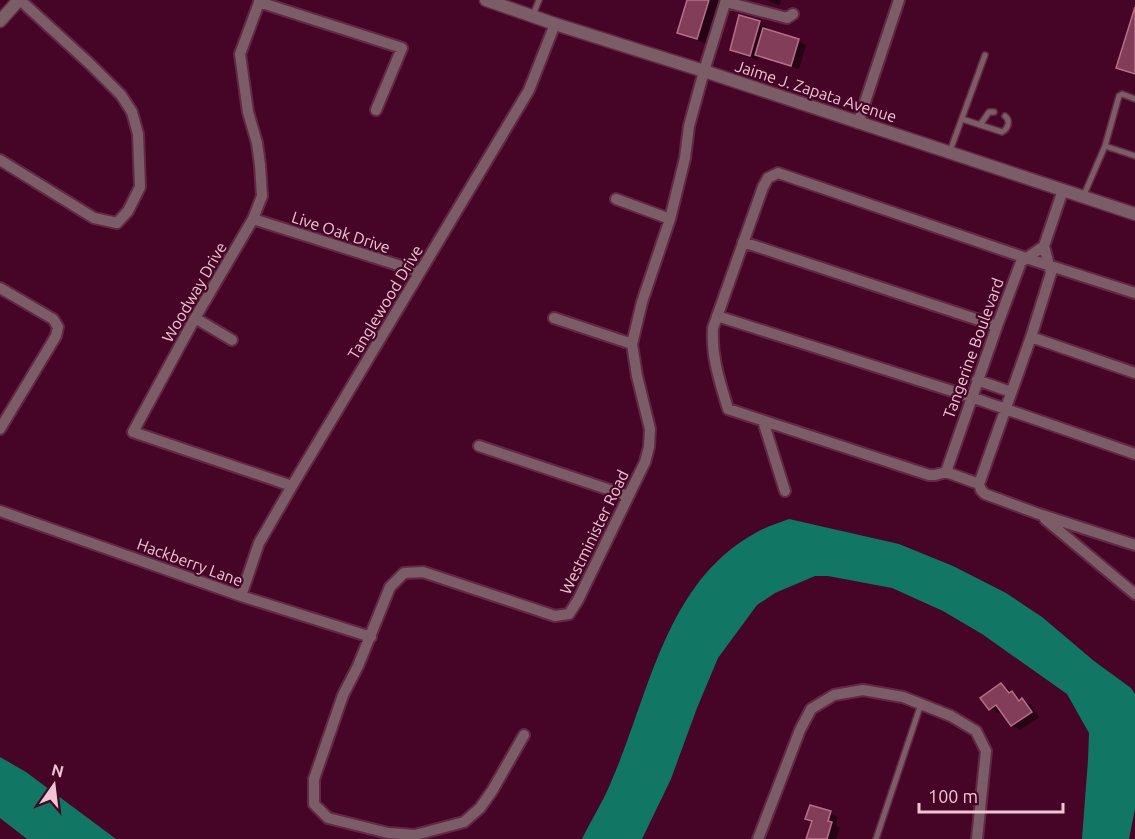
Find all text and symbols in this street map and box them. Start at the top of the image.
street label: Jaime J. Zapata Avenue [733,56,899,126]
street label: Live Oak Drive [289,208,393,256]
street label: Woodway Drive [158,239,230,345]
street label: Tanglewood Drive [344,242,426,362]
street label: Tangerine Boulevard [939,275,1007,421]
street label: Westminister Road [556,467,632,597]
street label: Hackberry Lane [135,535,245,589]
north arrow [24,755,84,815]
text: N [50,760,66,781]
scale bar [919,776,1063,814]
text: 100 m [928,786,978,806]

